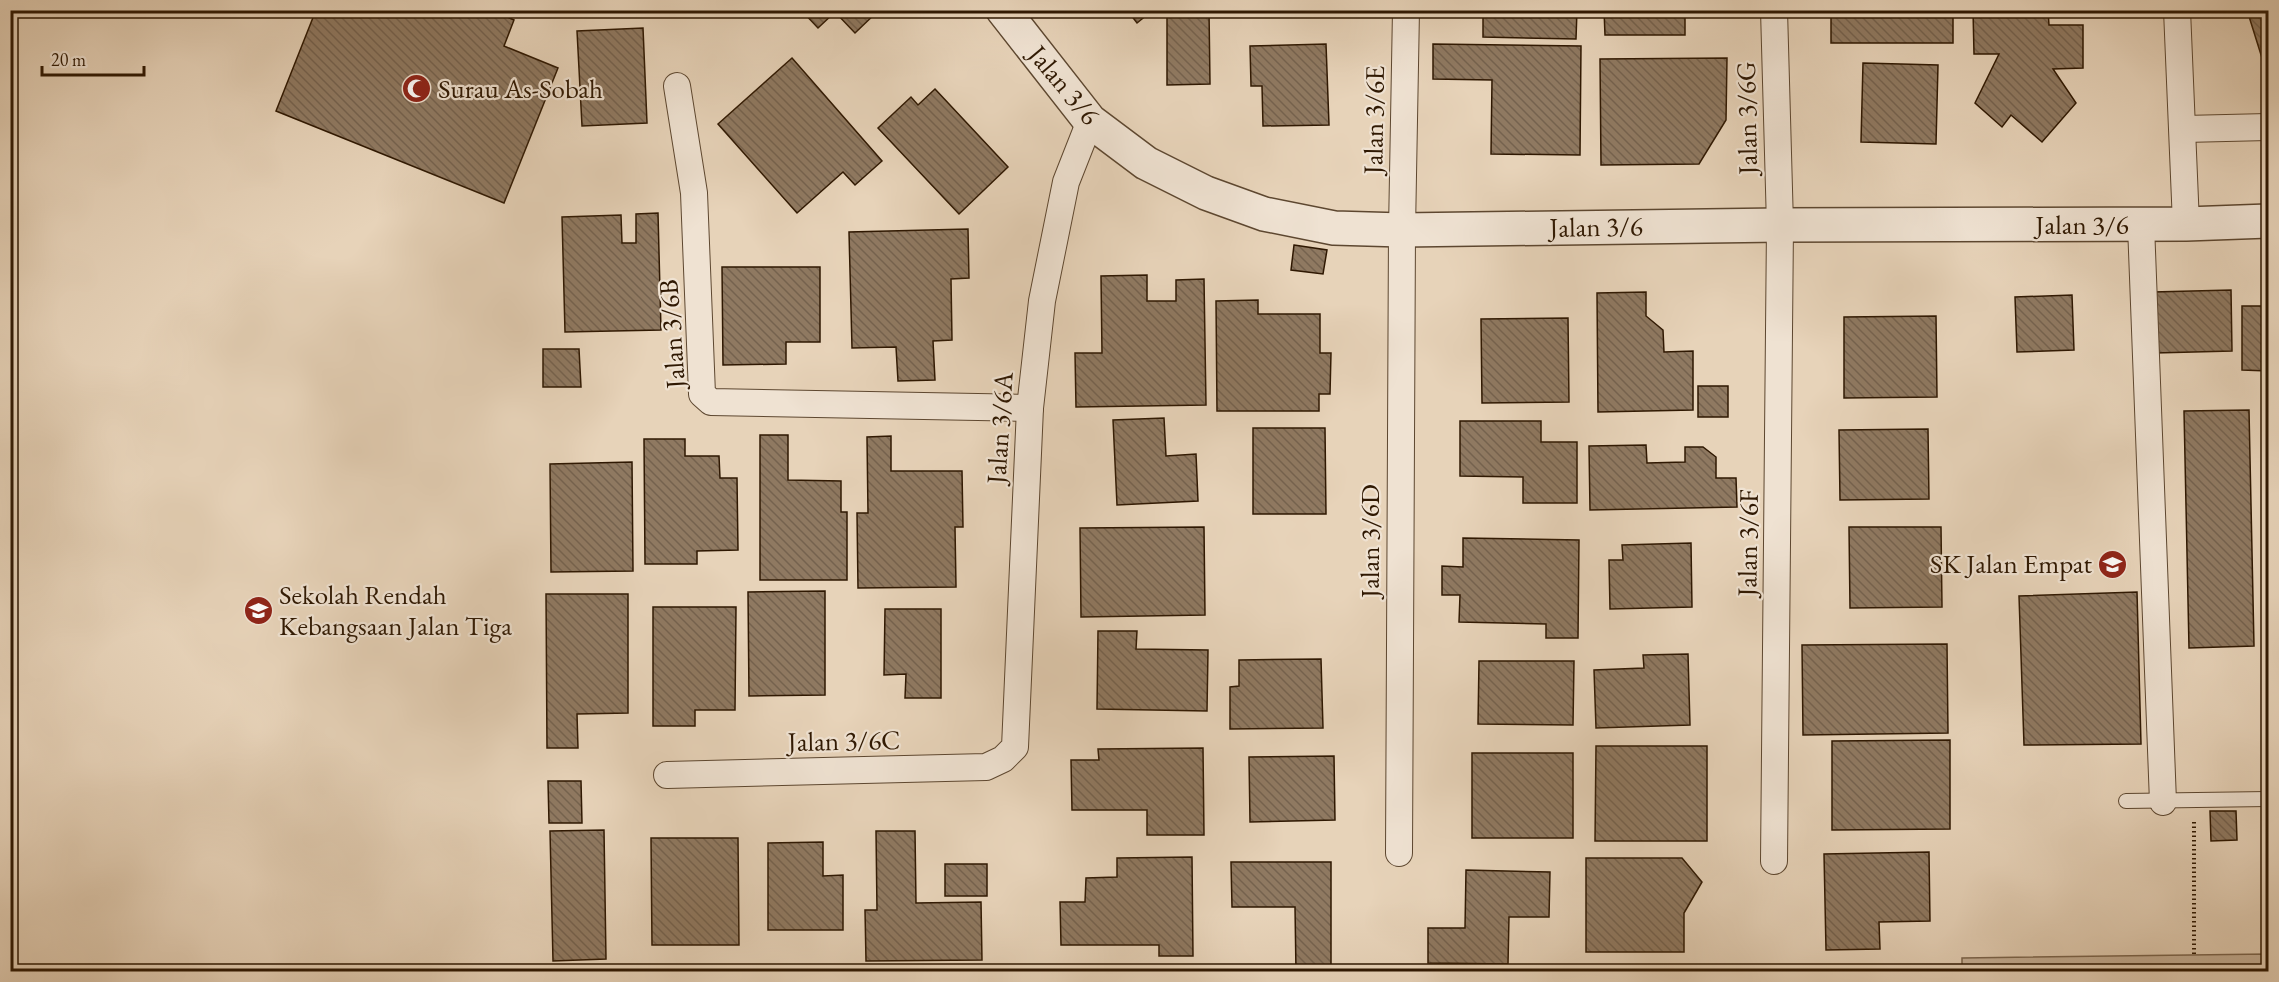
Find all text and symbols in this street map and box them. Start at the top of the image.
street label: Jalan 3/6 [1020,36,1108,132]
scale bar [42,39,144,77]
text: 20 m [51,48,86,71]
street label: Jalan 3/6G [1728,61,1765,177]
street label: Jalan 3/6E [1355,65,1392,177]
place label: Surau As-Sobah [438,71,603,106]
mosque icon: Surau As-Sobah [401,73,433,105]
street label: Jalan 3/6 [2033,207,2129,242]
street label: Jalan 3/6 [1547,208,1643,245]
street label: Jalan 3/6B [650,278,693,392]
street label: Jalan 3/6A [978,370,1021,487]
street label: Jalan 3/6D [1352,484,1387,600]
street label: Jalan 3/6F [1729,489,1766,599]
place label: SK Jalan Empat [1930,546,2093,581]
school or university icon: SK Jalan Empat [2097,548,2129,580]
place label: Sekolah Rendah Kebangsaan Jalan Tiga [279,577,512,643]
school or university icon: Sekolah Rendah Kebangsaan Jalan Tiga [242,595,274,627]
street label: Jalan 3/6C [785,722,901,759]

